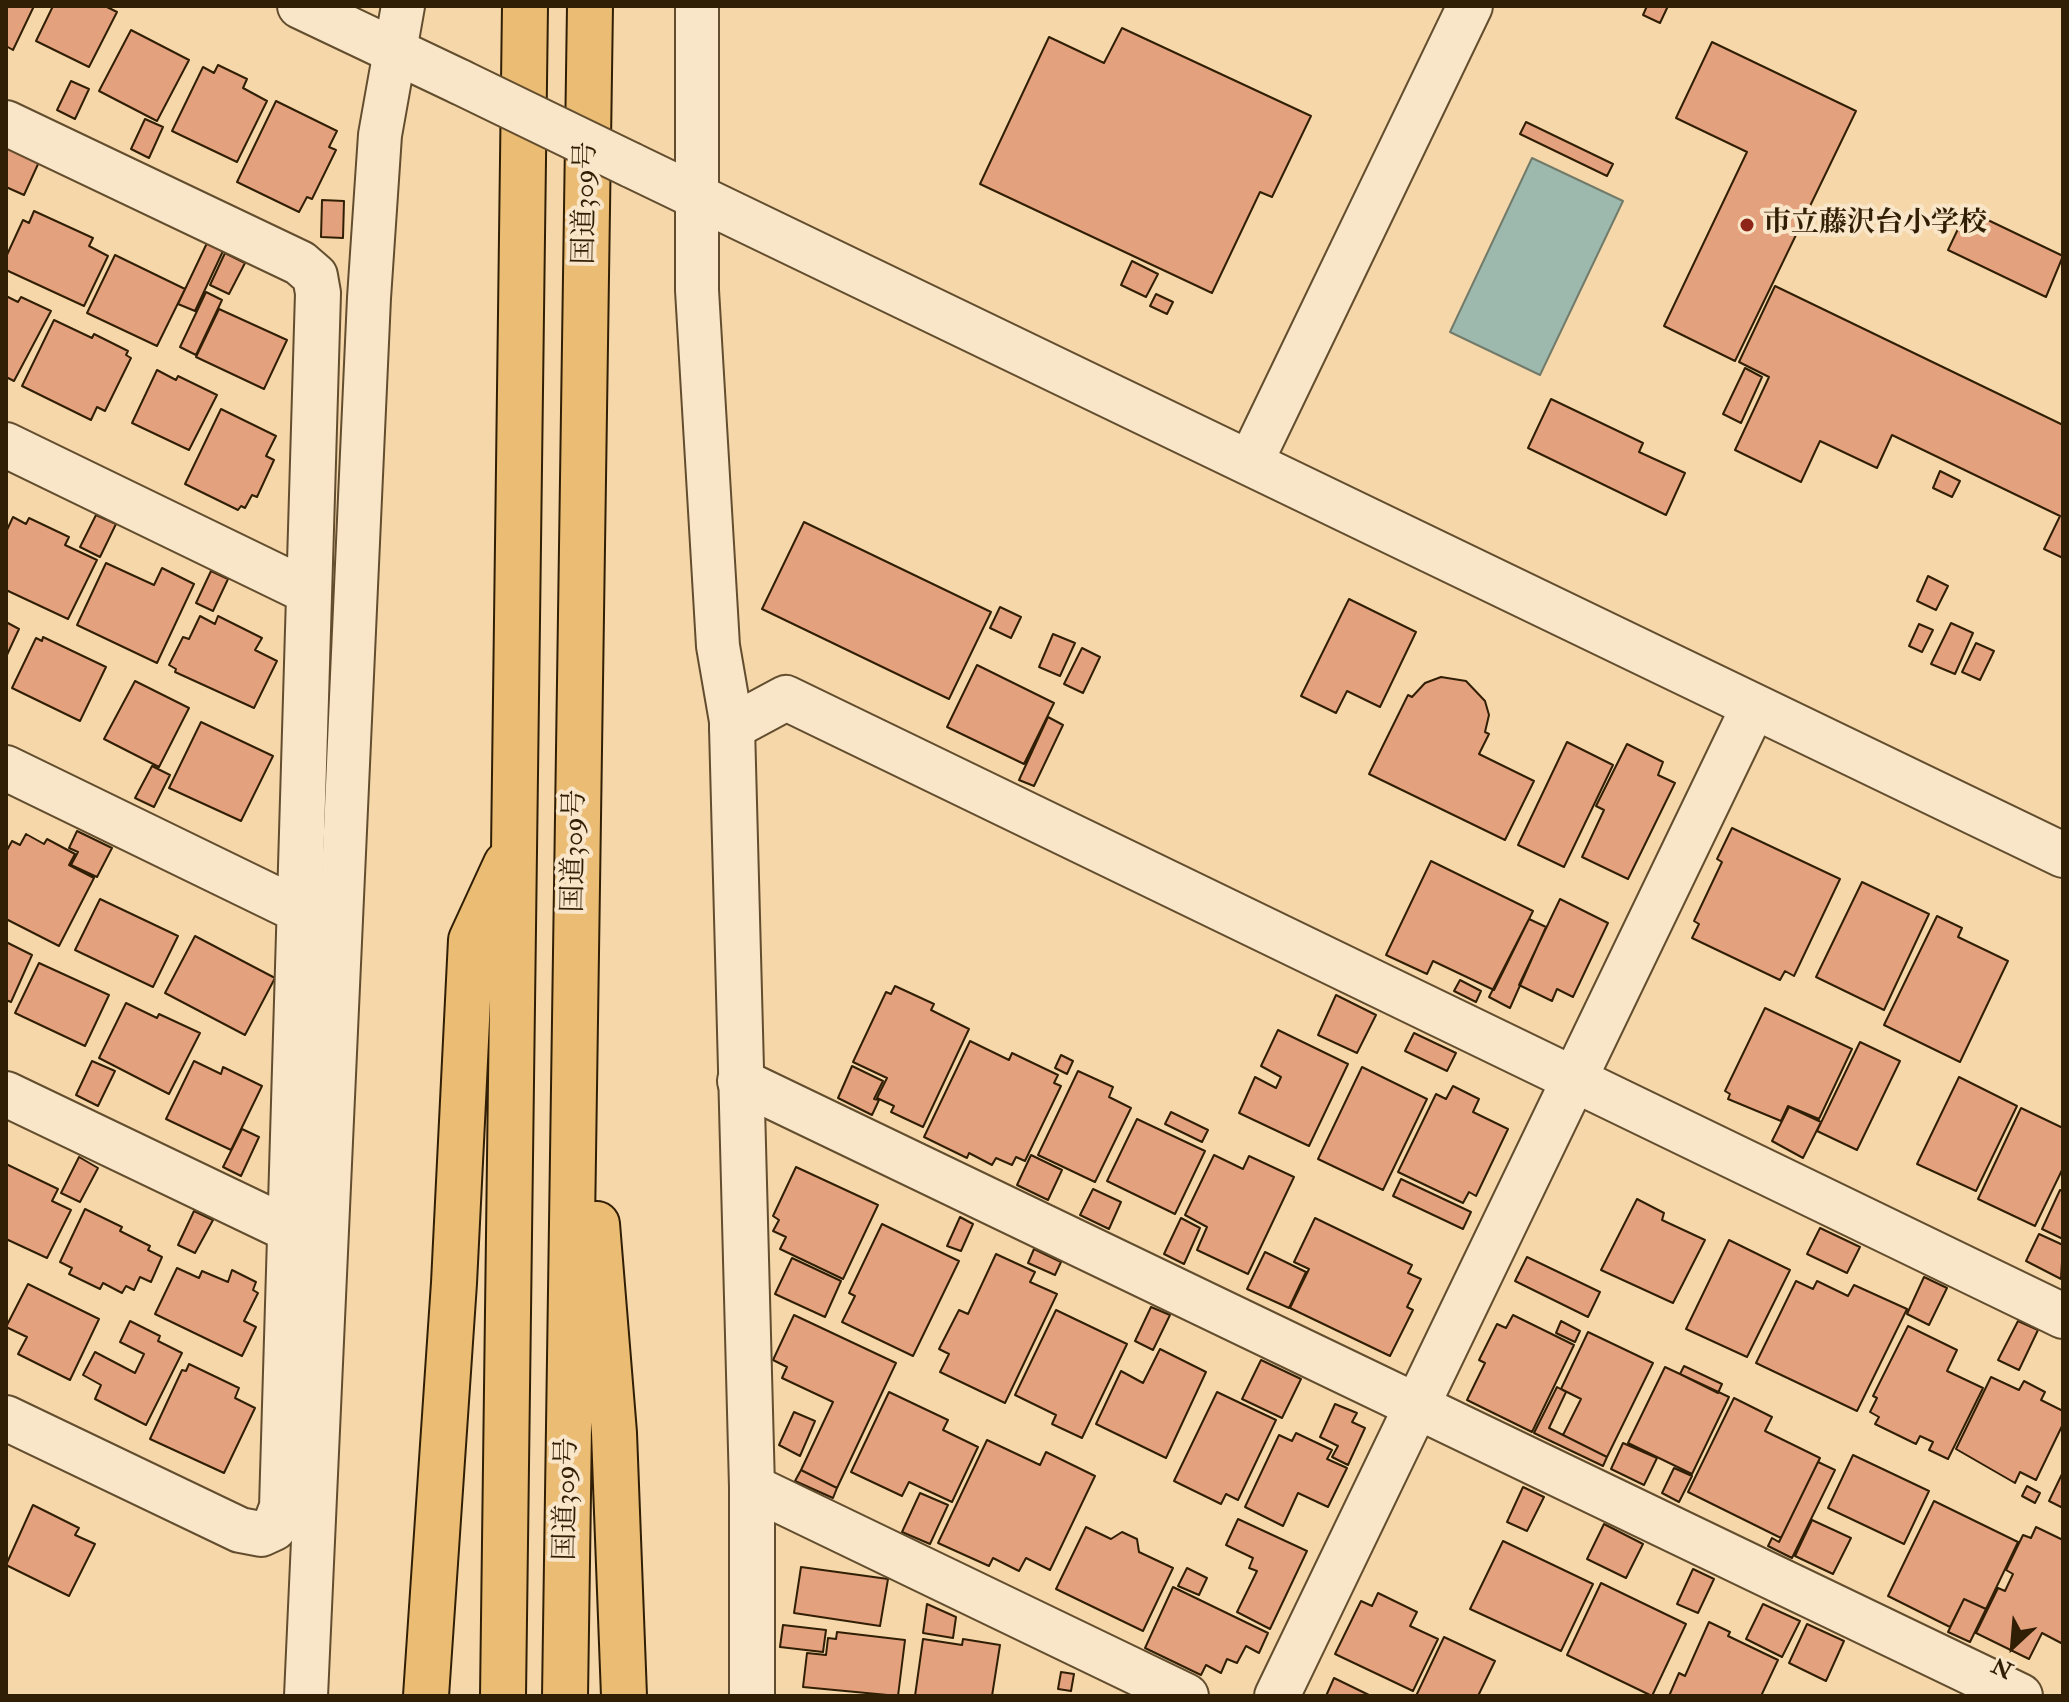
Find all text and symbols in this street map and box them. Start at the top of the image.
street label: 国道309号 [569,141,605,265]
place label: 市立藤沢台小学校 [1763,208,1987,242]
marker: 市立藤沢台小学校 [1738,216,1756,234]
street label: 国道309号 [558,789,594,913]
street label: 国道309号 [550,1437,586,1561]
north arrow [1973,1606,2053,1686]
text: N [1987,1651,2017,1684]

